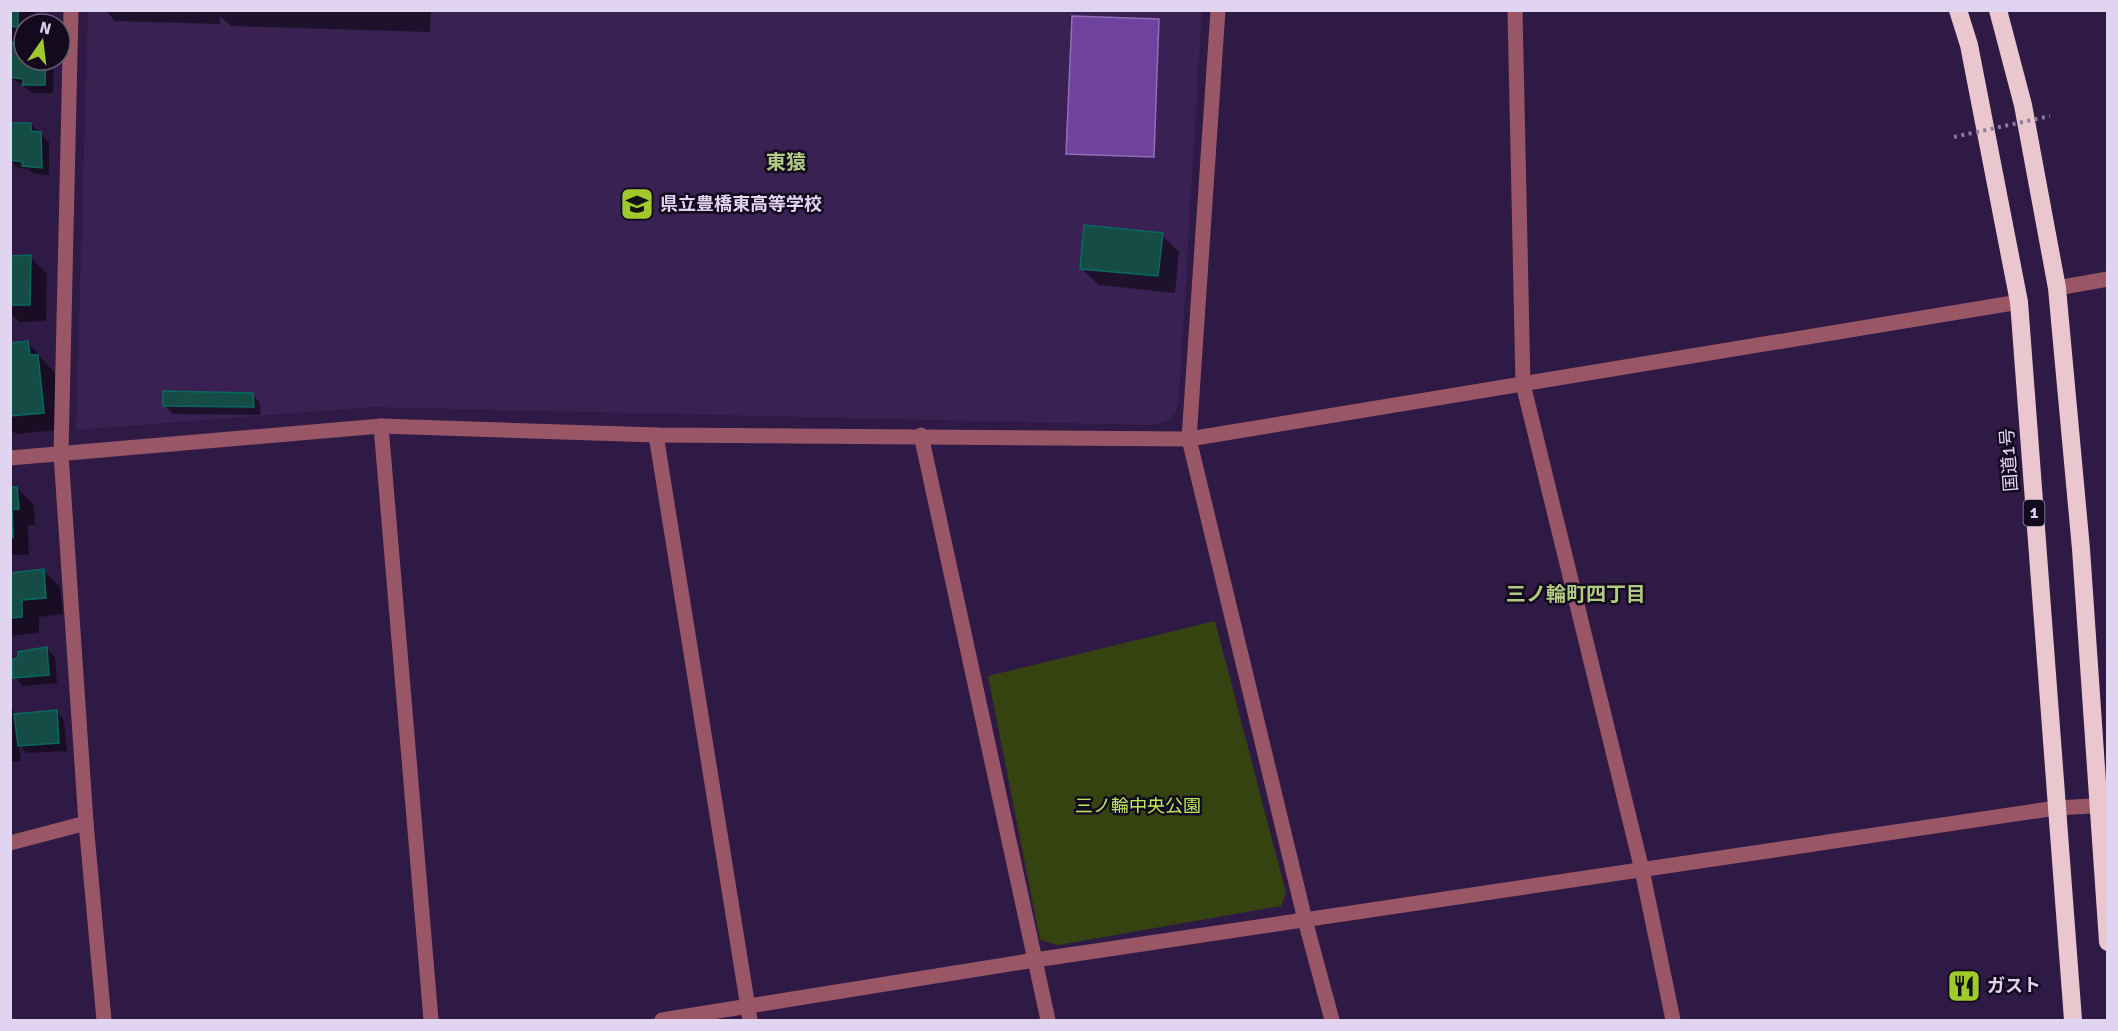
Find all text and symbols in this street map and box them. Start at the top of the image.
north arrow [12,12,72,72]
text: N [38,17,53,39]
district label: 東猿 [766,150,806,175]
school or university icon: 県立豊橋東高等学校 [619,186,655,222]
place label: 県立豊橋東高等学校 [660,193,822,215]
street label: 国道1号 [1996,427,2022,493]
road number: 1 [2024,500,2044,526]
district label: 三ノ輪町四丁目 [1506,582,1646,607]
park label: 三ノ輪中央公園 [1075,795,1201,817]
restaurant icon: ガスト [1946,968,1982,1004]
place label: ガスト [1987,975,2041,997]

